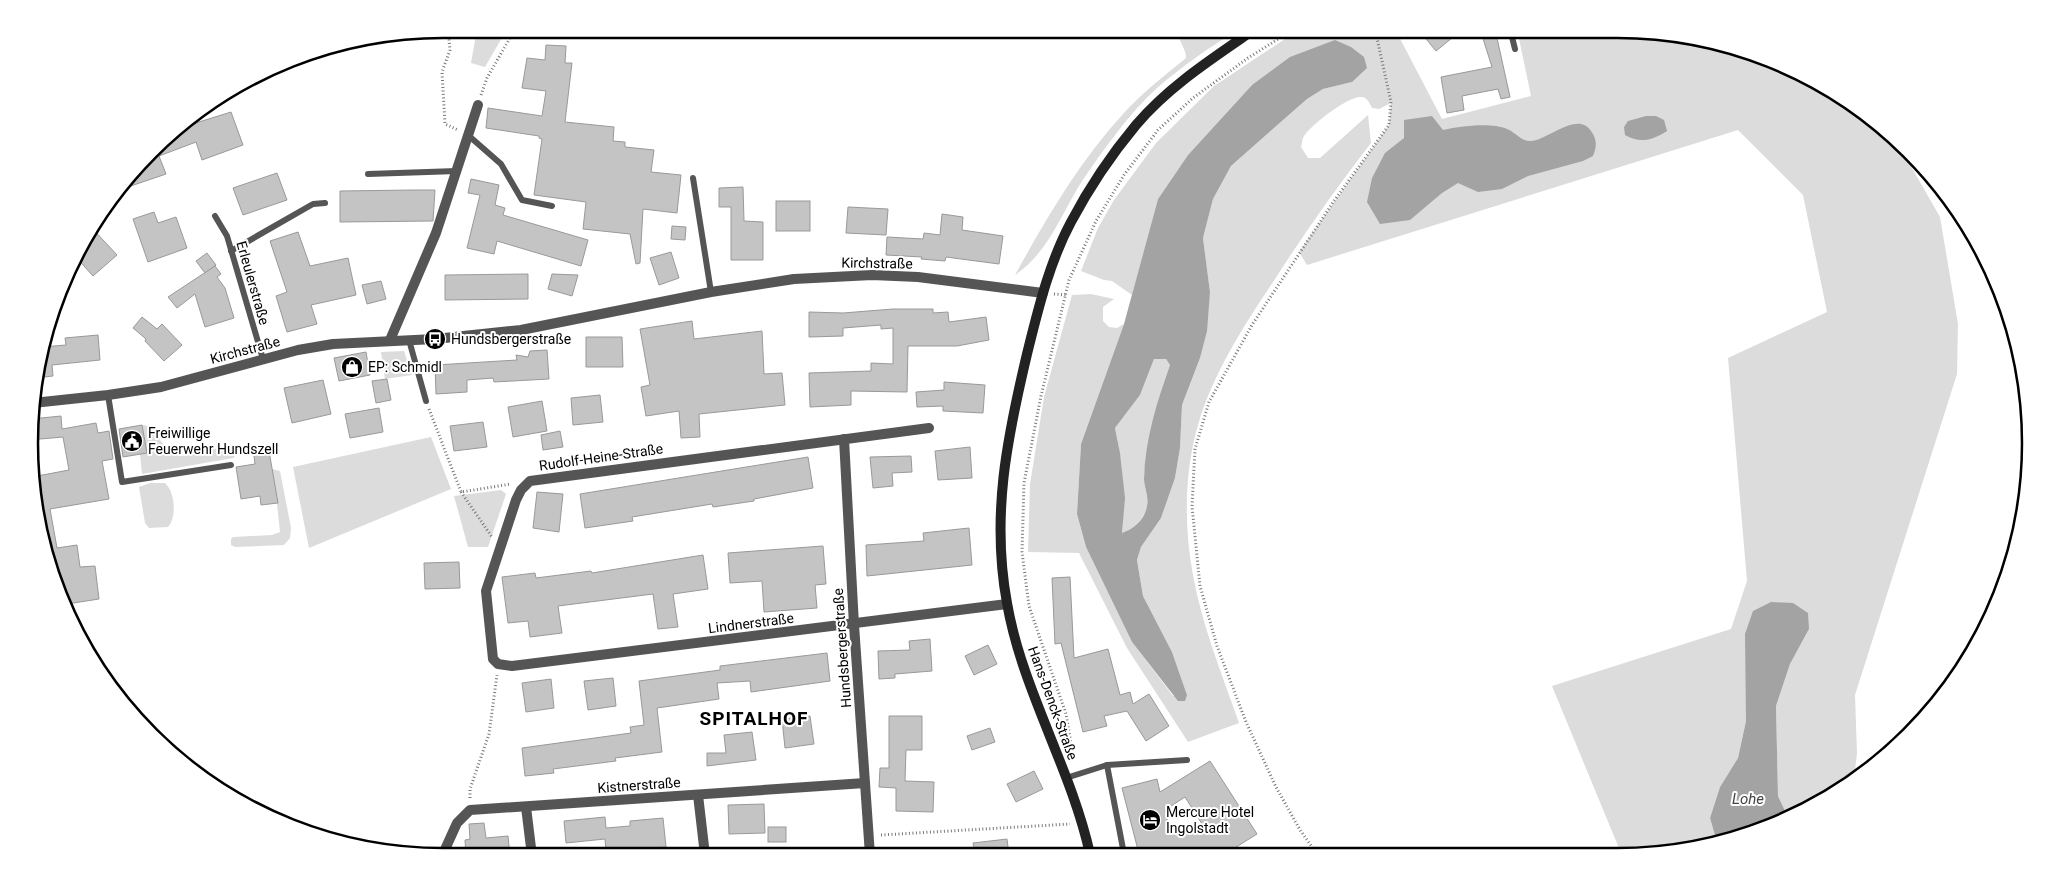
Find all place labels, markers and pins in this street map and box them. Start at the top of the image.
bus stop icon: Hundsbergerstraße [423,327,447,351]
place label: Hundsbergerstraße [451,331,571,347]
shop icon: EP: Schmidl [340,355,364,379]
place label: EP: Schmidl [368,359,442,375]
place label: Freiwillige Feuerwehr Hundszell [148,425,279,457]
public building icon: Freiwillige Feuerwehr Hundszell [120,429,144,453]
place label: Mercure Hotel Ingolstadt [1166,804,1254,836]
hotel icon: Mercure Hotel Ingolstadt [1138,808,1162,832]

